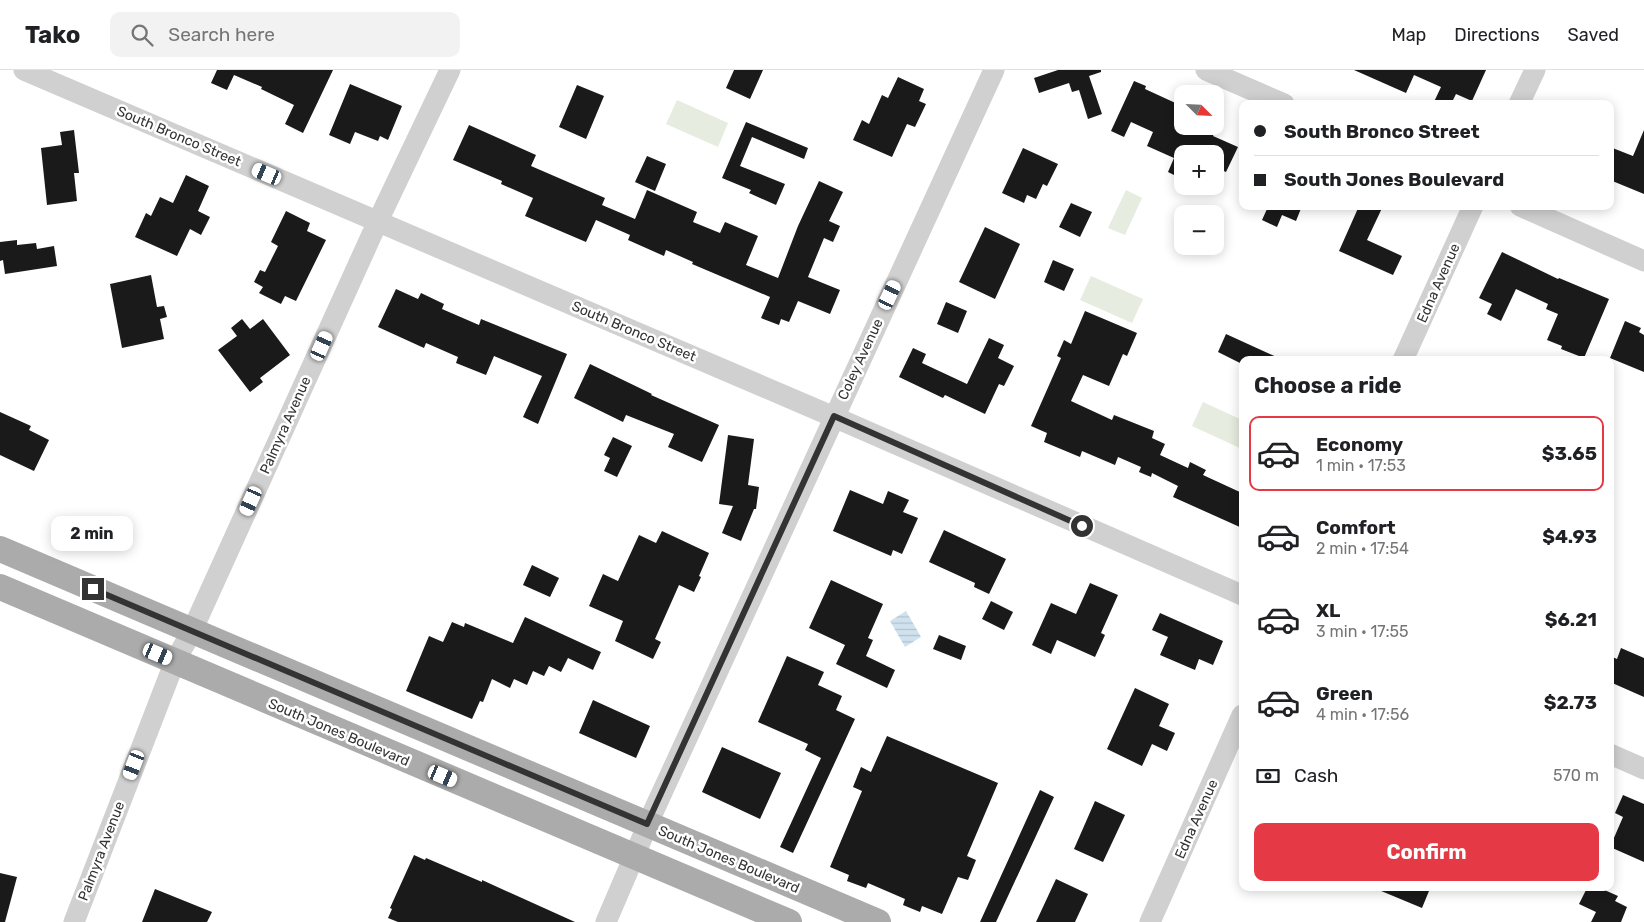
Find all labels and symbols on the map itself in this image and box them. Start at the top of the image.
north arrow [1174,85,1224,135]
street label: South Bronco Street [114,103,244,171]
car [250,161,283,187]
street label: Edna Avenue [1413,241,1464,326]
car [876,278,903,312]
street label: South Bronco Street [569,298,699,366]
street label: Coley Avenue [834,316,887,403]
car [309,329,334,363]
street label: Palmyra Avenue [256,374,315,477]
car [238,484,263,518]
route start [1071,515,1093,537]
callout: 2 min [52,516,134,552]
route end [82,578,104,600]
car [141,641,174,667]
street label: South Jones Boulevard [266,695,412,770]
car [121,748,146,782]
car [426,763,459,789]
street label: Edna Avenue [1171,777,1222,862]
street label: Palmyra Avenue [75,799,128,903]
street label: South Jones Boulevard [656,822,802,897]

